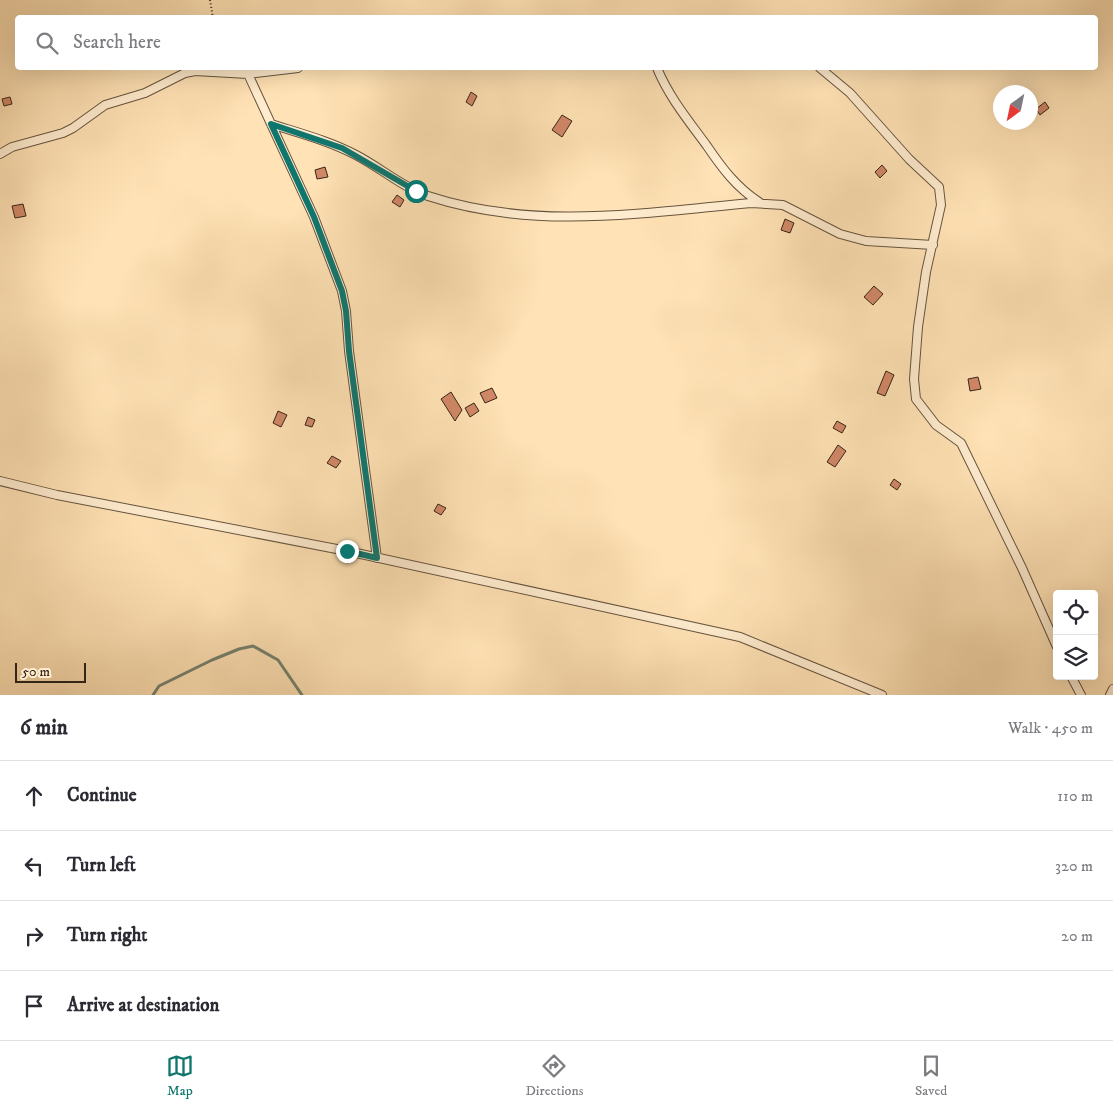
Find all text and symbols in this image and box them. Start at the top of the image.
search box [15,15,1098,70]
icon: search [33,29,61,57]
text: Search here [73,31,161,54]
north arrow [993,85,1038,130]
route start [405,180,428,203]
route end [336,540,359,563]
map controls [1053,590,1098,680]
button: locate [1053,590,1098,635]
button: layers [1053,635,1098,680]
scale bar [15,660,86,683]
text: 50 m [22,663,50,681]
text: 6 min [20,715,68,741]
text: Walk · 450 m [1008,718,1093,738]
icon: ahead [20,782,48,810]
text: Continue [67,784,137,807]
text: 110 m [1057,786,1093,806]
icon: left [20,852,48,880]
text: Turn left [67,854,136,877]
text: 320 m [1055,856,1093,876]
icon: right [20,922,48,950]
text: Turn right [67,924,147,947]
text: 20 m [1061,926,1093,946]
icon: arrive [20,992,48,1020]
text: Arrive at destination [67,994,219,1017]
tab: Map [166,1052,194,1100]
tab: Directions [525,1052,583,1100]
tab: Saved [915,1052,947,1100]

